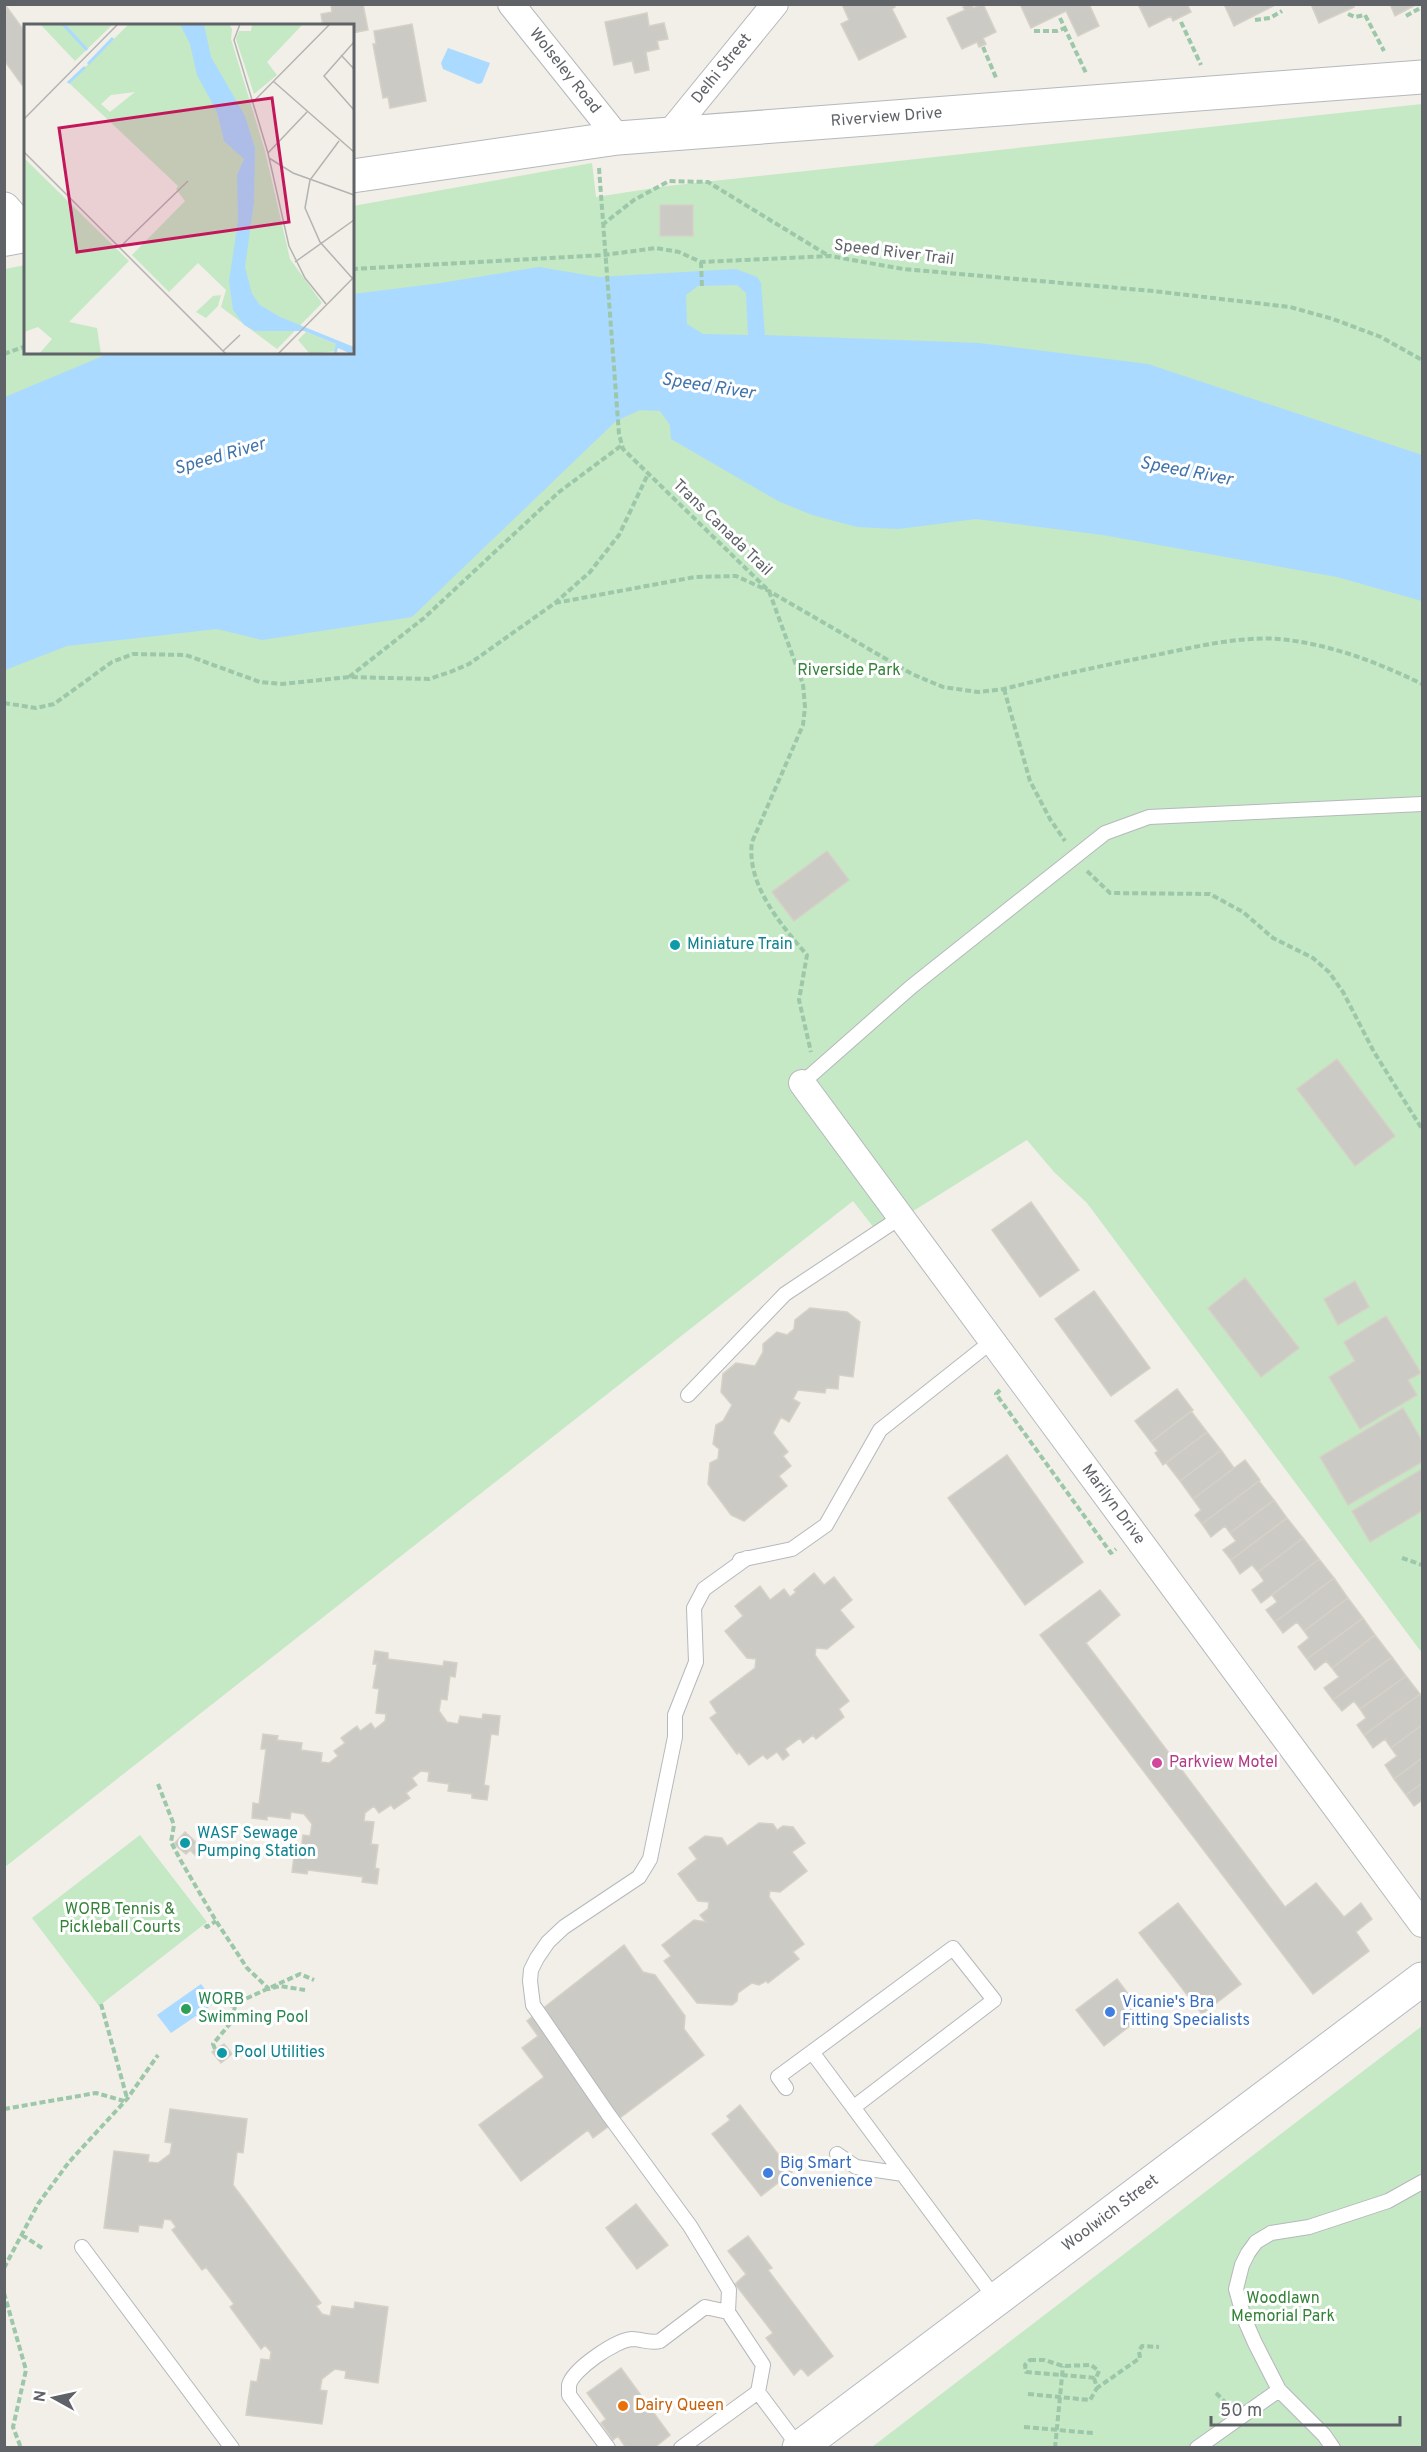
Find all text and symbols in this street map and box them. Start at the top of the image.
inset map [24,24,354,354]
street label: Wolseley Road [524,24,605,118]
street label: Delhi Street [688,30,757,108]
street label: Riverview Drive [830,103,943,132]
street label: Speed River Trail [833,236,955,270]
water label: Speed River [660,368,758,406]
water label: Speed River [172,432,270,481]
water label: Speed River [1138,452,1236,493]
street label: Trans Canada Trail [668,475,776,581]
park label: Riverside Park [797,661,901,681]
place label: Miniature Train [687,935,793,955]
marker: Miniature Train [668,938,682,952]
street label: Marilyn Drive [1077,1461,1149,1549]
place label: Parkview Motel [1169,1753,1278,1773]
marker: Parkview Motel [1150,1756,1164,1770]
place label: WASF Sewage Pumping Station [197,1824,316,1862]
marker: WASF Sewage Pumping Station [178,1836,192,1850]
park label: WORB Tennis & Pickleball Courts [59,1900,181,1938]
place label: WORB Swimming Pool [198,1990,308,2028]
place label: Vicanie's Bra Fitting Specialists [1122,1993,1250,2031]
marker: WORB Swimming Pool [179,2002,193,2016]
marker: Vicanie's Bra Fitting Specialists [1103,2005,1117,2019]
place label: Pool Utilities [234,2043,325,2063]
marker: Pool Utilities [215,2046,229,2060]
place label: Big Smart Convenience [780,2154,873,2192]
marker: Big Smart Convenience [761,2166,775,2180]
street label: Woolwich Street [1058,2171,1163,2256]
park label: Woodlawn Memorial Park [1231,2289,1335,2327]
north arrow [24,2368,84,2428]
text: N [30,2389,52,2403]
scale bar [1211,2389,1400,2427]
place label: Dairy Queen [635,2396,724,2416]
marker: Dairy Queen [616,2399,630,2413]
text: 50 m [1220,2400,1262,2423]

